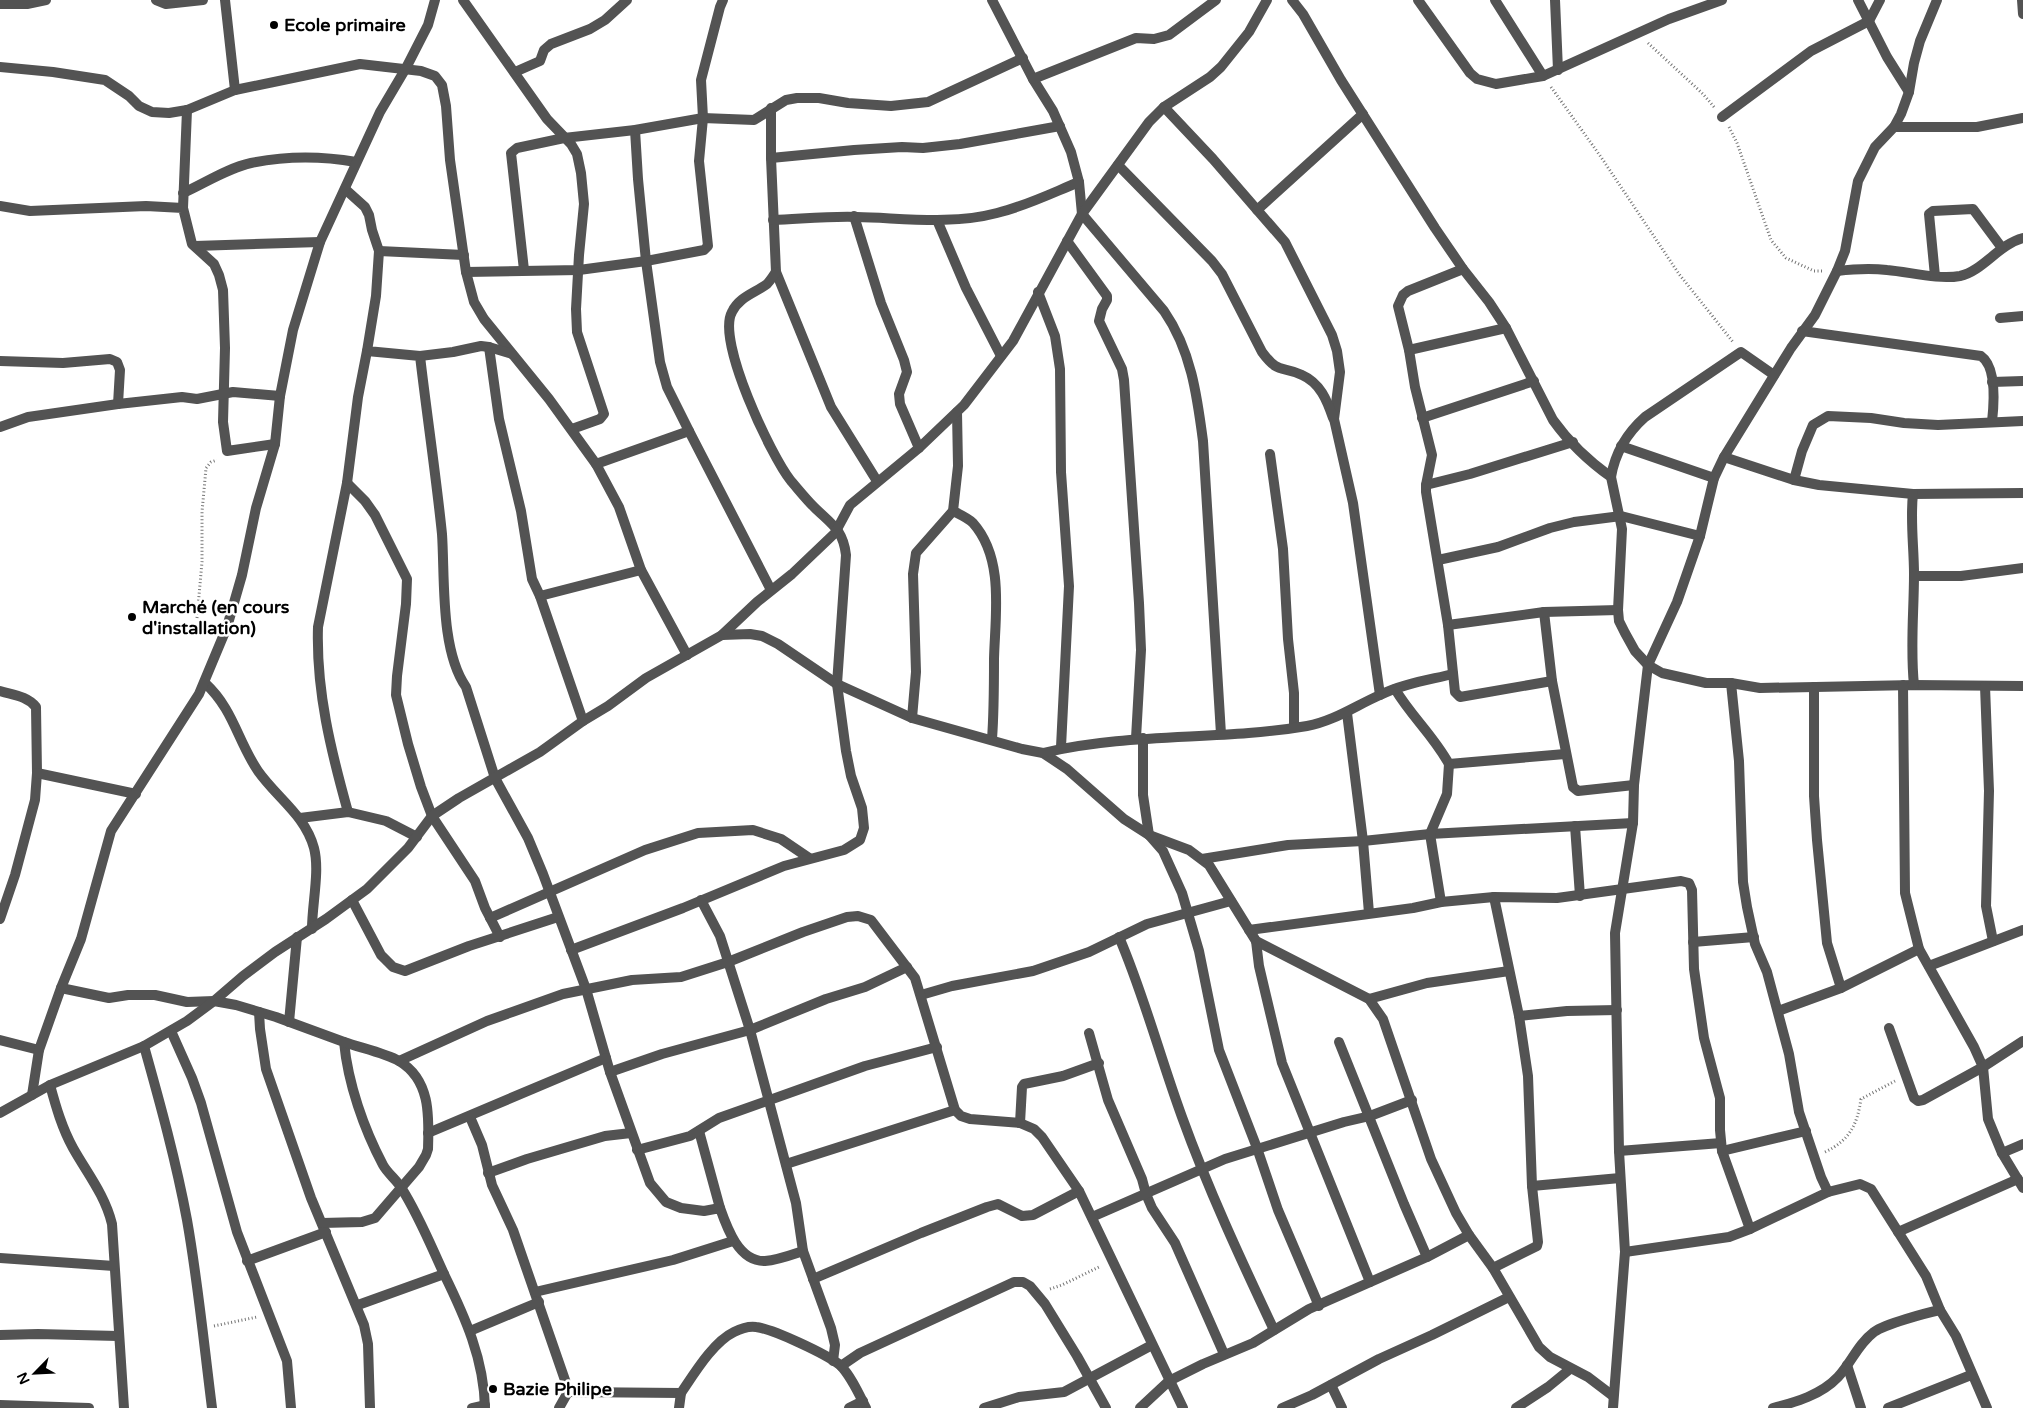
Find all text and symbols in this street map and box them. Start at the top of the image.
place label: Ecole primaire [284,14,406,36]
marker: Ecole primaire [268,19,280,31]
place label: Marché (en cours d'installation) [142,596,290,639]
marker: Marché (en cours d'installation) [126,611,138,623]
north arrow [10,1348,60,1398]
text: N [14,1369,34,1387]
place label: Bazie Philipe [503,1378,612,1400]
marker: Bazie Philipe [487,1383,499,1395]

